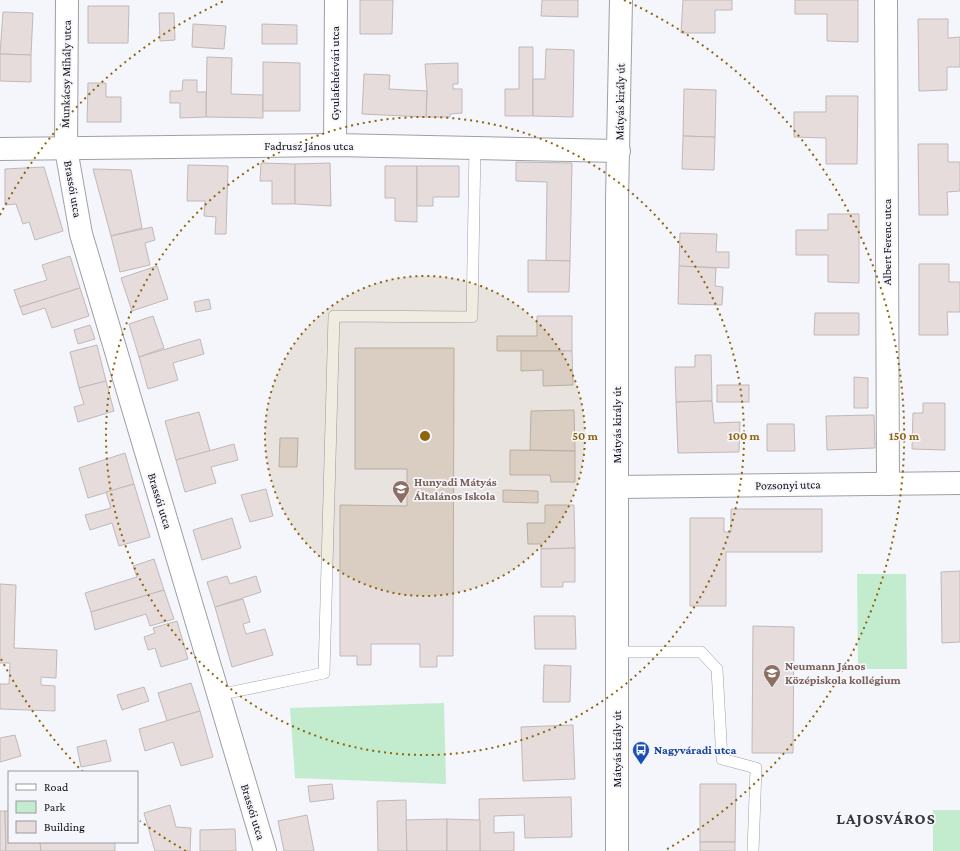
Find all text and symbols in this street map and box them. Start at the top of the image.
street label: Munkácsy Mihály utca [58,19,74,128]
street label: Gyulafehérvári utca [328,25,342,120]
street label: Mátyás király út [612,62,628,141]
street label: Fadrusz János utca [264,139,354,153]
street label: Brassói utca [61,159,85,219]
street label: Albert Ferenc utca [880,198,894,285]
street label: Mátyás király út [610,385,624,464]
centre of rings [418,429,432,443]
text: 50 m [572,429,599,443]
text: 100 m [728,429,761,443]
text: 150 m [889,429,920,443]
street label: Brassói utca [145,471,175,531]
place label: Hunyadi Mátyás Általános Iskola [413,475,497,503]
street label: Pozsonyi utca [755,477,821,493]
school or university icon: Hunyadi Mátyás Általános Iskola [391,479,411,504]
place label: Neumann János Középiskola kollégium [785,659,902,687]
school or university icon: Neumann János Középiskola kollégium [762,663,782,688]
street label: Mátyás király út [610,709,624,788]
bus stop icon: Nagyváradi utca [631,740,651,765]
place label: Nagyváradi utca [654,743,736,757]
legend [8,771,138,843]
text: Road [44,780,69,794]
street label: Brassói utca [238,782,268,842]
text: Park [44,800,66,814]
district label: LAJOSVÁROS [836,810,936,827]
text: Building [44,820,85,834]

